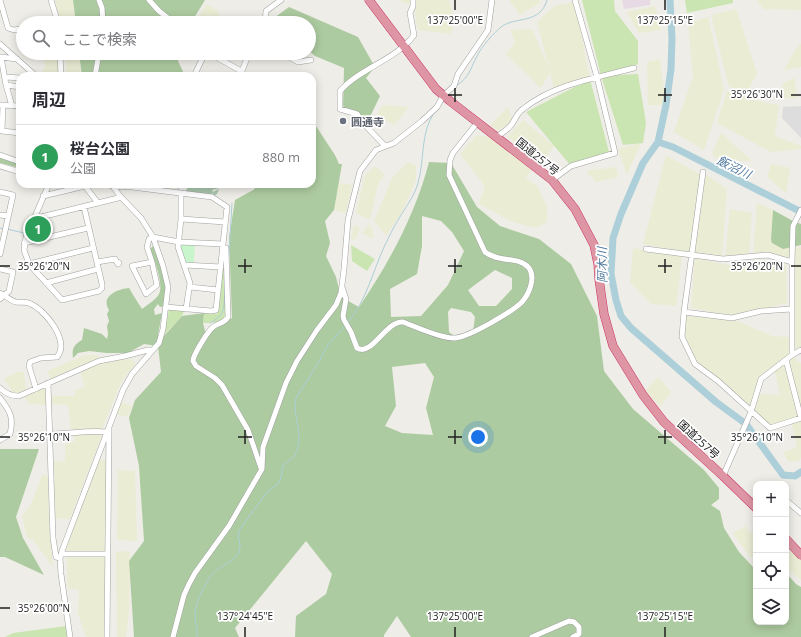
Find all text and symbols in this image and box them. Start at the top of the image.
text: 137°25'00"E [427,13,483,27]
text: 137°25'15"E [637,13,693,27]
search box [16,16,316,60]
icon: search [30,27,52,49]
text: ここで検索 [62,29,137,49]
text: 35°26'30"N [731,87,783,101]
text: 周辺 [32,88,66,111]
place label: 圓通寺 [351,114,384,129]
marker: 圓通寺 [338,116,348,126]
street label: 国道257号 [513,134,563,178]
text: 桜台公園 [70,138,130,158]
text: 1 [41,148,49,166]
text: 880 m [262,148,300,166]
water label: 飯沼川 [714,151,756,183]
text: 公園 [70,159,96,177]
pin: 1 [25,214,51,244]
water label: 阿木川 [593,245,611,283]
text: 35°26'20"N [18,259,70,273]
text: 35°26'20"N [731,259,783,273]
street label: 国道257号 [675,416,723,462]
your location [468,427,488,447]
text: 35°26'10"N [18,430,70,444]
text: 35°26'10"N [731,430,783,444]
map controls [753,481,789,625]
button: + [753,481,789,517]
button: − [753,517,789,553]
button: locate [753,553,789,589]
button: layers [753,589,789,625]
text: 35°26'00"N [18,601,70,615]
text: 137°24'45"E [217,609,273,623]
text: 137°25'00"E [427,609,483,623]
text: 137°25'15"E [637,609,693,623]

